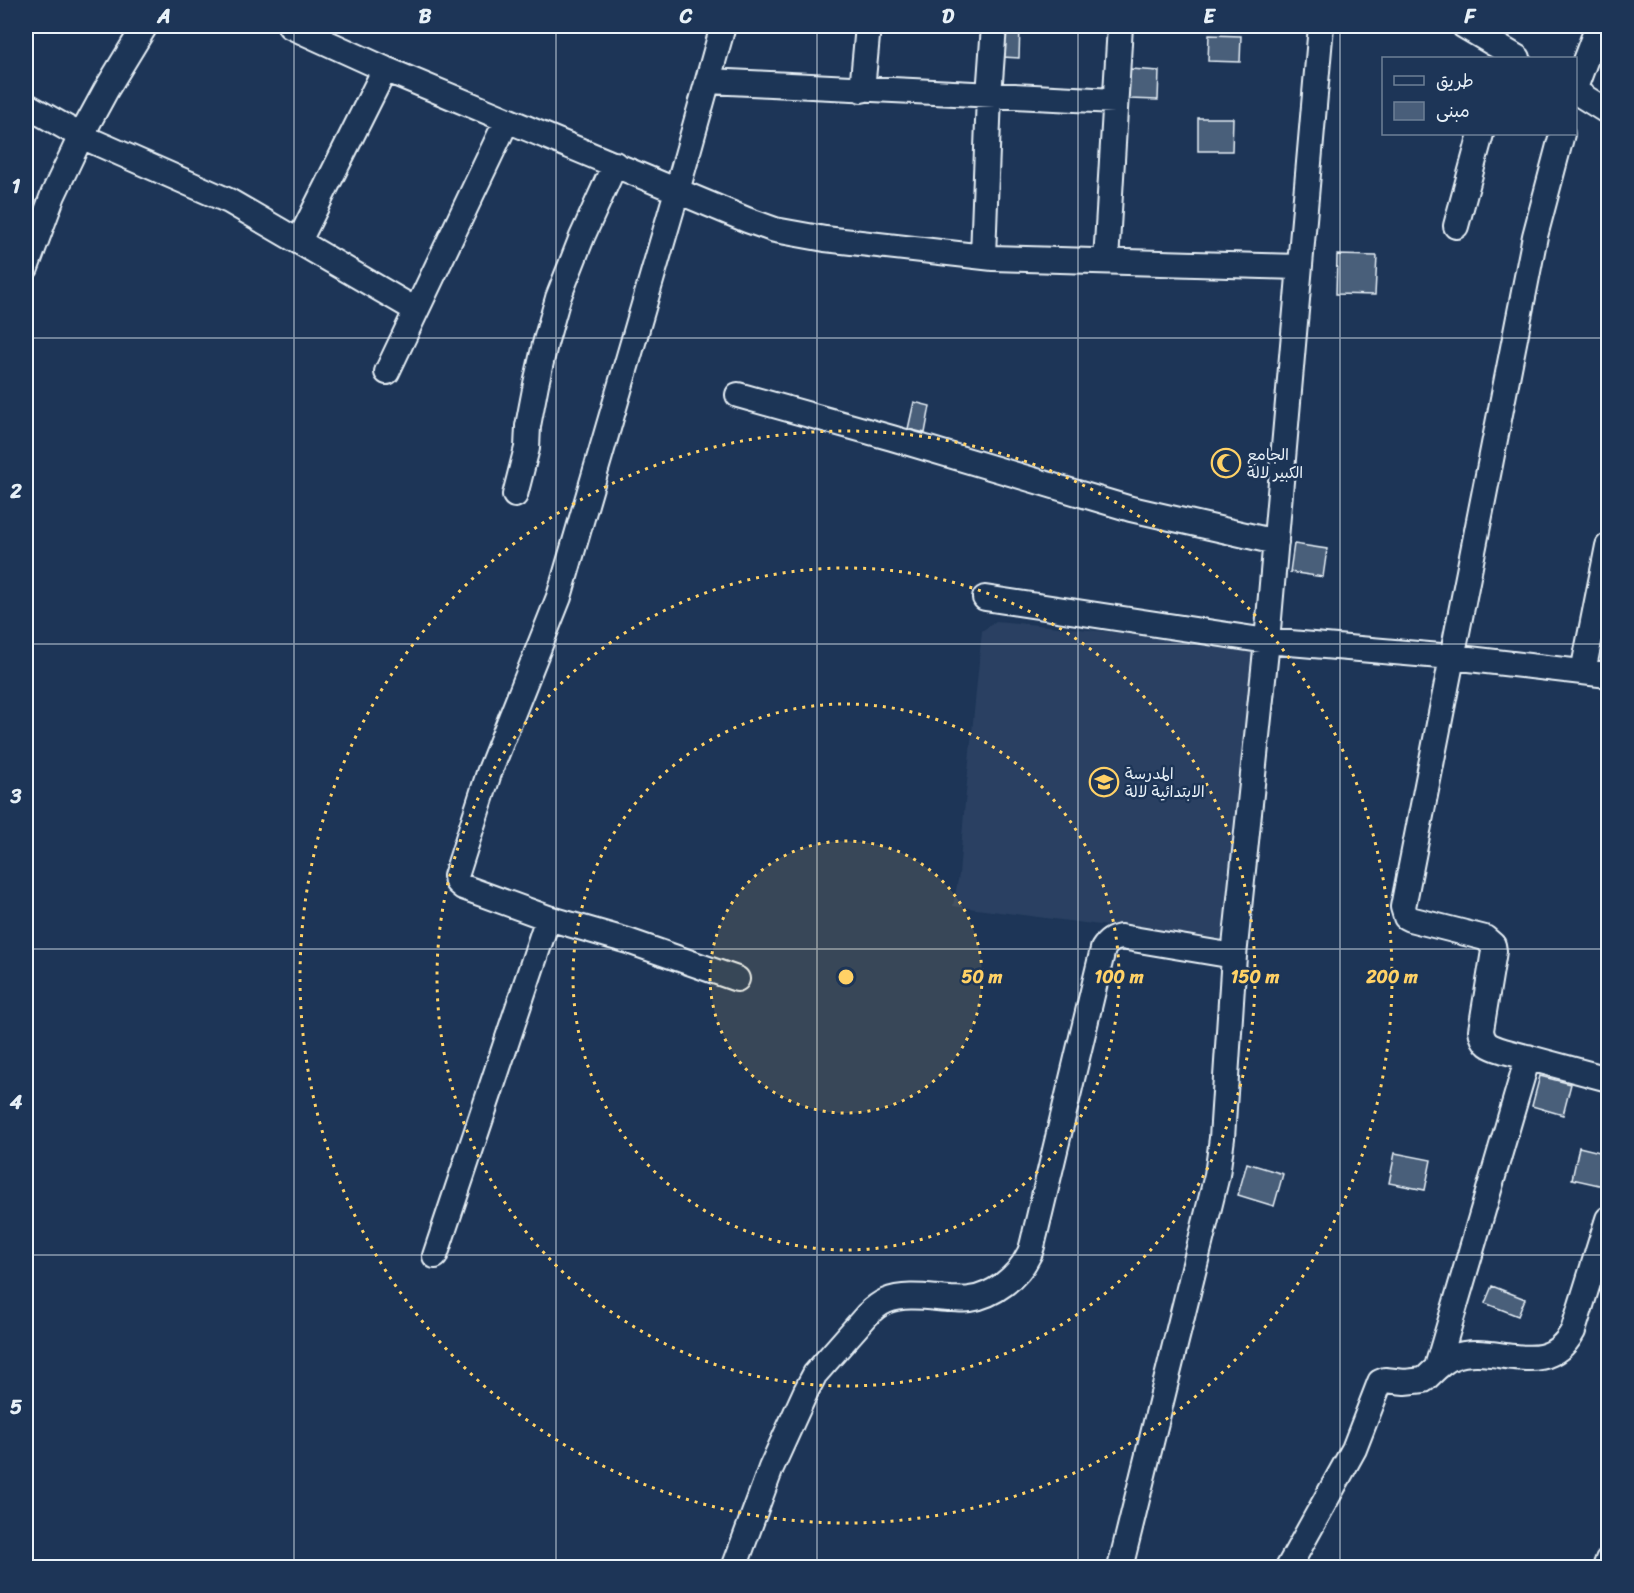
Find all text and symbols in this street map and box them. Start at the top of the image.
text: A [156,0,171,34]
text: B [419,0,432,34]
text: C [679,0,693,34]
text: D [942,0,955,34]
text: E [1203,0,1216,34]
text: F [1464,0,1477,34]
legend [1382,57,1577,135]
text: طريق [1436,65,1474,97]
text: مبنى [1436,95,1470,127]
text: 1 [12,169,21,204]
place label: الجامع الكبير لالة [1247,440,1303,487]
mosque icon: الجامع الكبير لالة [1210,447,1242,479]
text: 2 [9,474,22,509]
place label: المدرسة الابتدائية لالة [1125,759,1205,806]
school or university icon: المدرسة الابتدائية لالة [1088,766,1120,798]
text: 3 [10,779,22,814]
text: 50 m [962,961,1003,993]
text: 100 m [1095,961,1144,993]
text: 150 m [1231,961,1279,993]
text: 200 m [1365,961,1418,993]
centre of rings [836,967,856,987]
text: 4 [9,1085,23,1120]
text: 5 [10,1390,22,1425]

